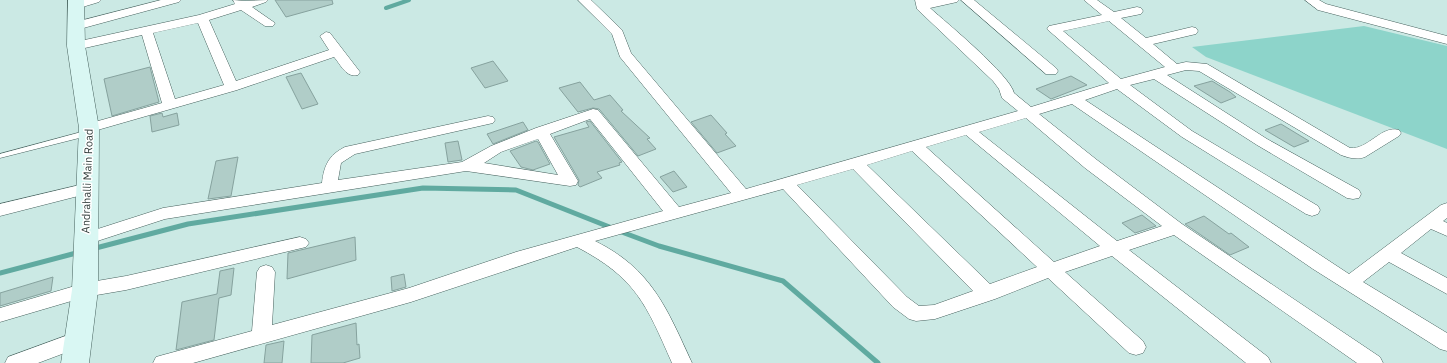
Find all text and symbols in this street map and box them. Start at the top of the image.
street label: Andrahalli Main Road [78,128,96,234]

